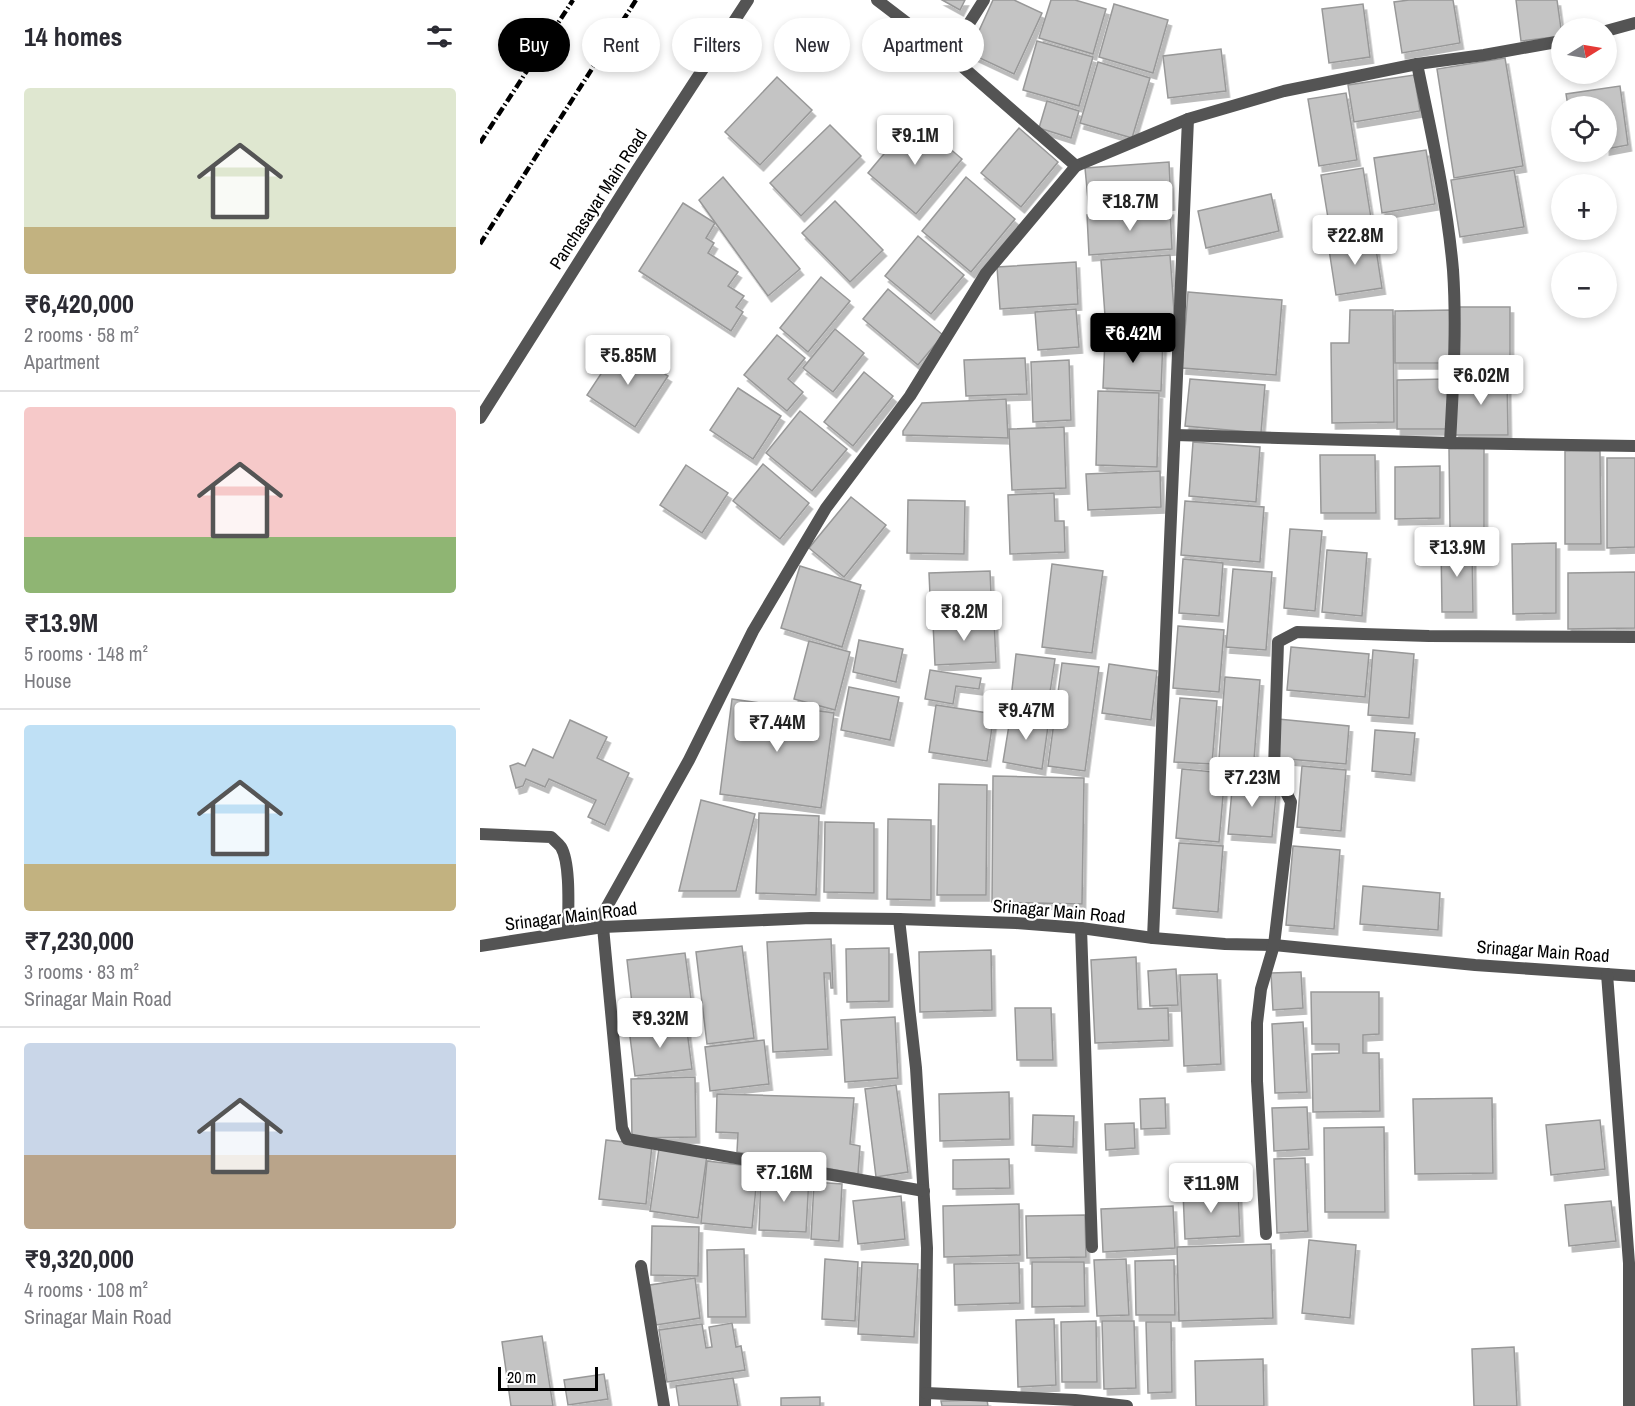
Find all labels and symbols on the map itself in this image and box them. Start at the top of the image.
north arrow [1551,18,1617,84]
pin: ₹9.1M [873,115,957,166]
street label: Panchasayar Main Road [543,124,653,274]
pin: ₹18.7M [1081,181,1179,232]
pin: ₹22.8M [1306,215,1404,266]
pin: ₹6.42M [1084,313,1182,364]
pin: ₹5.85M [579,335,677,386]
pin: ₹6.02M [1432,355,1530,406]
pin: ₹13.9M [1408,527,1506,578]
pin: ₹8.2M [922,591,1006,642]
pin: ₹9.47M [977,690,1075,741]
pin: ₹7.44M [728,702,826,753]
pin: ₹7.23M [1203,757,1301,808]
street label: Srinagar Main Road [992,893,1126,929]
street label: Srinagar Main Road [504,895,638,937]
street label: Srinagar Main Road [1476,934,1610,968]
pin: ₹9.32M [611,998,709,1049]
pin: ₹7.16M [735,1152,833,1203]
pin: ₹11.9M [1162,1163,1260,1214]
scale bar [498,1364,598,1392]

